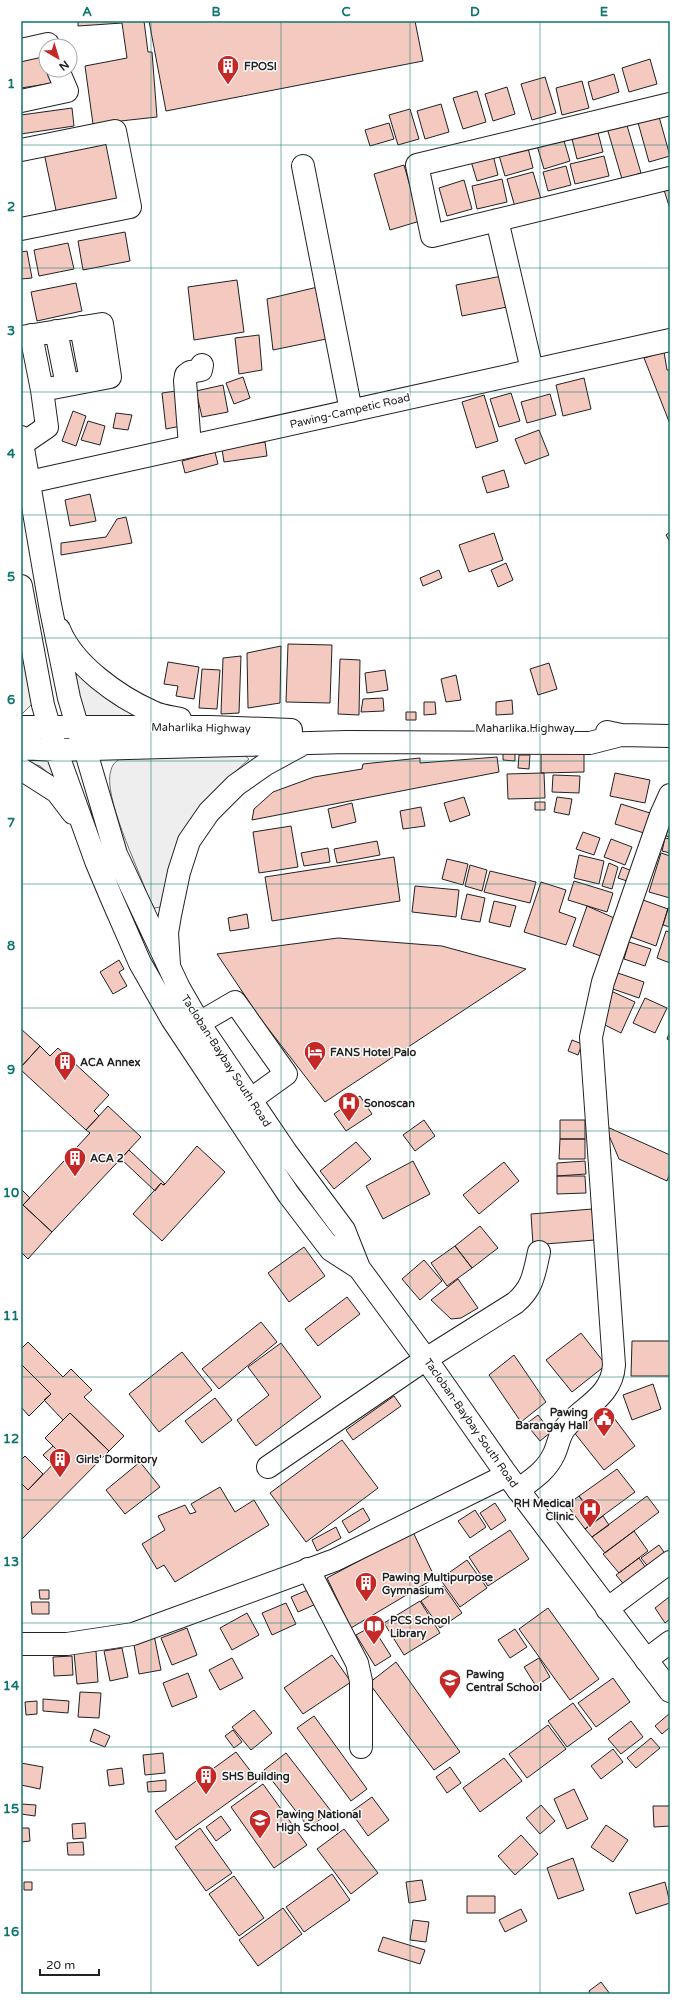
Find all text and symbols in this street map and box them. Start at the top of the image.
text: A [82,4,92,20]
text: B [211,4,221,20]
text: C [341,4,351,20]
text: D [470,4,480,20]
text: E [600,4,608,20]
north arrow [38,38,78,78]
building icon: FPOSI [215,53,241,86]
text: N [56,58,71,73]
place label: FPOSI [244,60,277,73]
text: 1 [7,76,15,92]
text: 2 [7,199,15,215]
text: 3 [7,323,15,339]
street label: Pawing-Campetic Road [289,391,412,431]
text: 4 [7,446,16,462]
text: 5 [7,569,15,585]
text: 6 [7,692,15,708]
street label: Maharlika Highway [151,721,251,735]
street label: Maharlika Highway [475,722,575,735]
text: 7 [7,815,15,831]
text: 8 [7,938,15,954]
street label: Tacloban-Baybay South Road [178,993,274,1129]
hotel icon: FANS Hotel Palo [302,1039,328,1072]
place label: FANS Hotel Palo [330,1046,417,1059]
building icon: ACA Annex [52,1049,78,1082]
place label: ACA Annex [80,1056,140,1069]
text: 9 [7,1062,15,1078]
hospital icon: Sonoscan [336,1090,362,1123]
place label: Sonoscan [364,1097,415,1110]
building icon: ACA 2 [62,1145,88,1178]
place label: ACA 2 [90,1152,124,1165]
text: 10 [3,1185,19,1201]
text: 11 [3,1308,19,1324]
street label: Tacloban-Baybay South Road [421,1356,521,1490]
public building icon: Pawing Barangay Hall [591,1405,617,1438]
place label: Pawing Barangay Hall [515,1406,588,1433]
text: 12 [3,1431,19,1447]
building icon: Girls' Dormitory [47,1446,73,1479]
place label: Girls' Dormitory [76,1453,157,1467]
hospital icon: RH Medical Clinic [577,1496,603,1529]
place label: RH Medical Clinic [514,1497,574,1523]
text: 13 [3,1554,19,1570]
building icon: Pawing Multipurpose Gymnasium [353,1570,379,1603]
place label: Pawing Multipurpose Gymnasium [382,1571,494,1598]
library icon: PCS School Library [361,1613,387,1646]
place label: PCS School Library [390,1614,450,1641]
school or university icon: Pawing Central School [437,1667,463,1700]
place label: Pawing Central School [466,1668,542,1694]
text: 14 [3,1678,20,1694]
building icon: SHS Building [193,1763,219,1796]
place label: SHS Building [222,1770,290,1784]
text: 15 [3,1801,19,1817]
school or university icon: Pawing National High School [247,1807,273,1840]
place label: Pawing National High School [276,1808,362,1835]
text: 16 [3,1924,19,1940]
scale bar [40,1951,99,1977]
text: 20 m [46,1958,75,1972]

